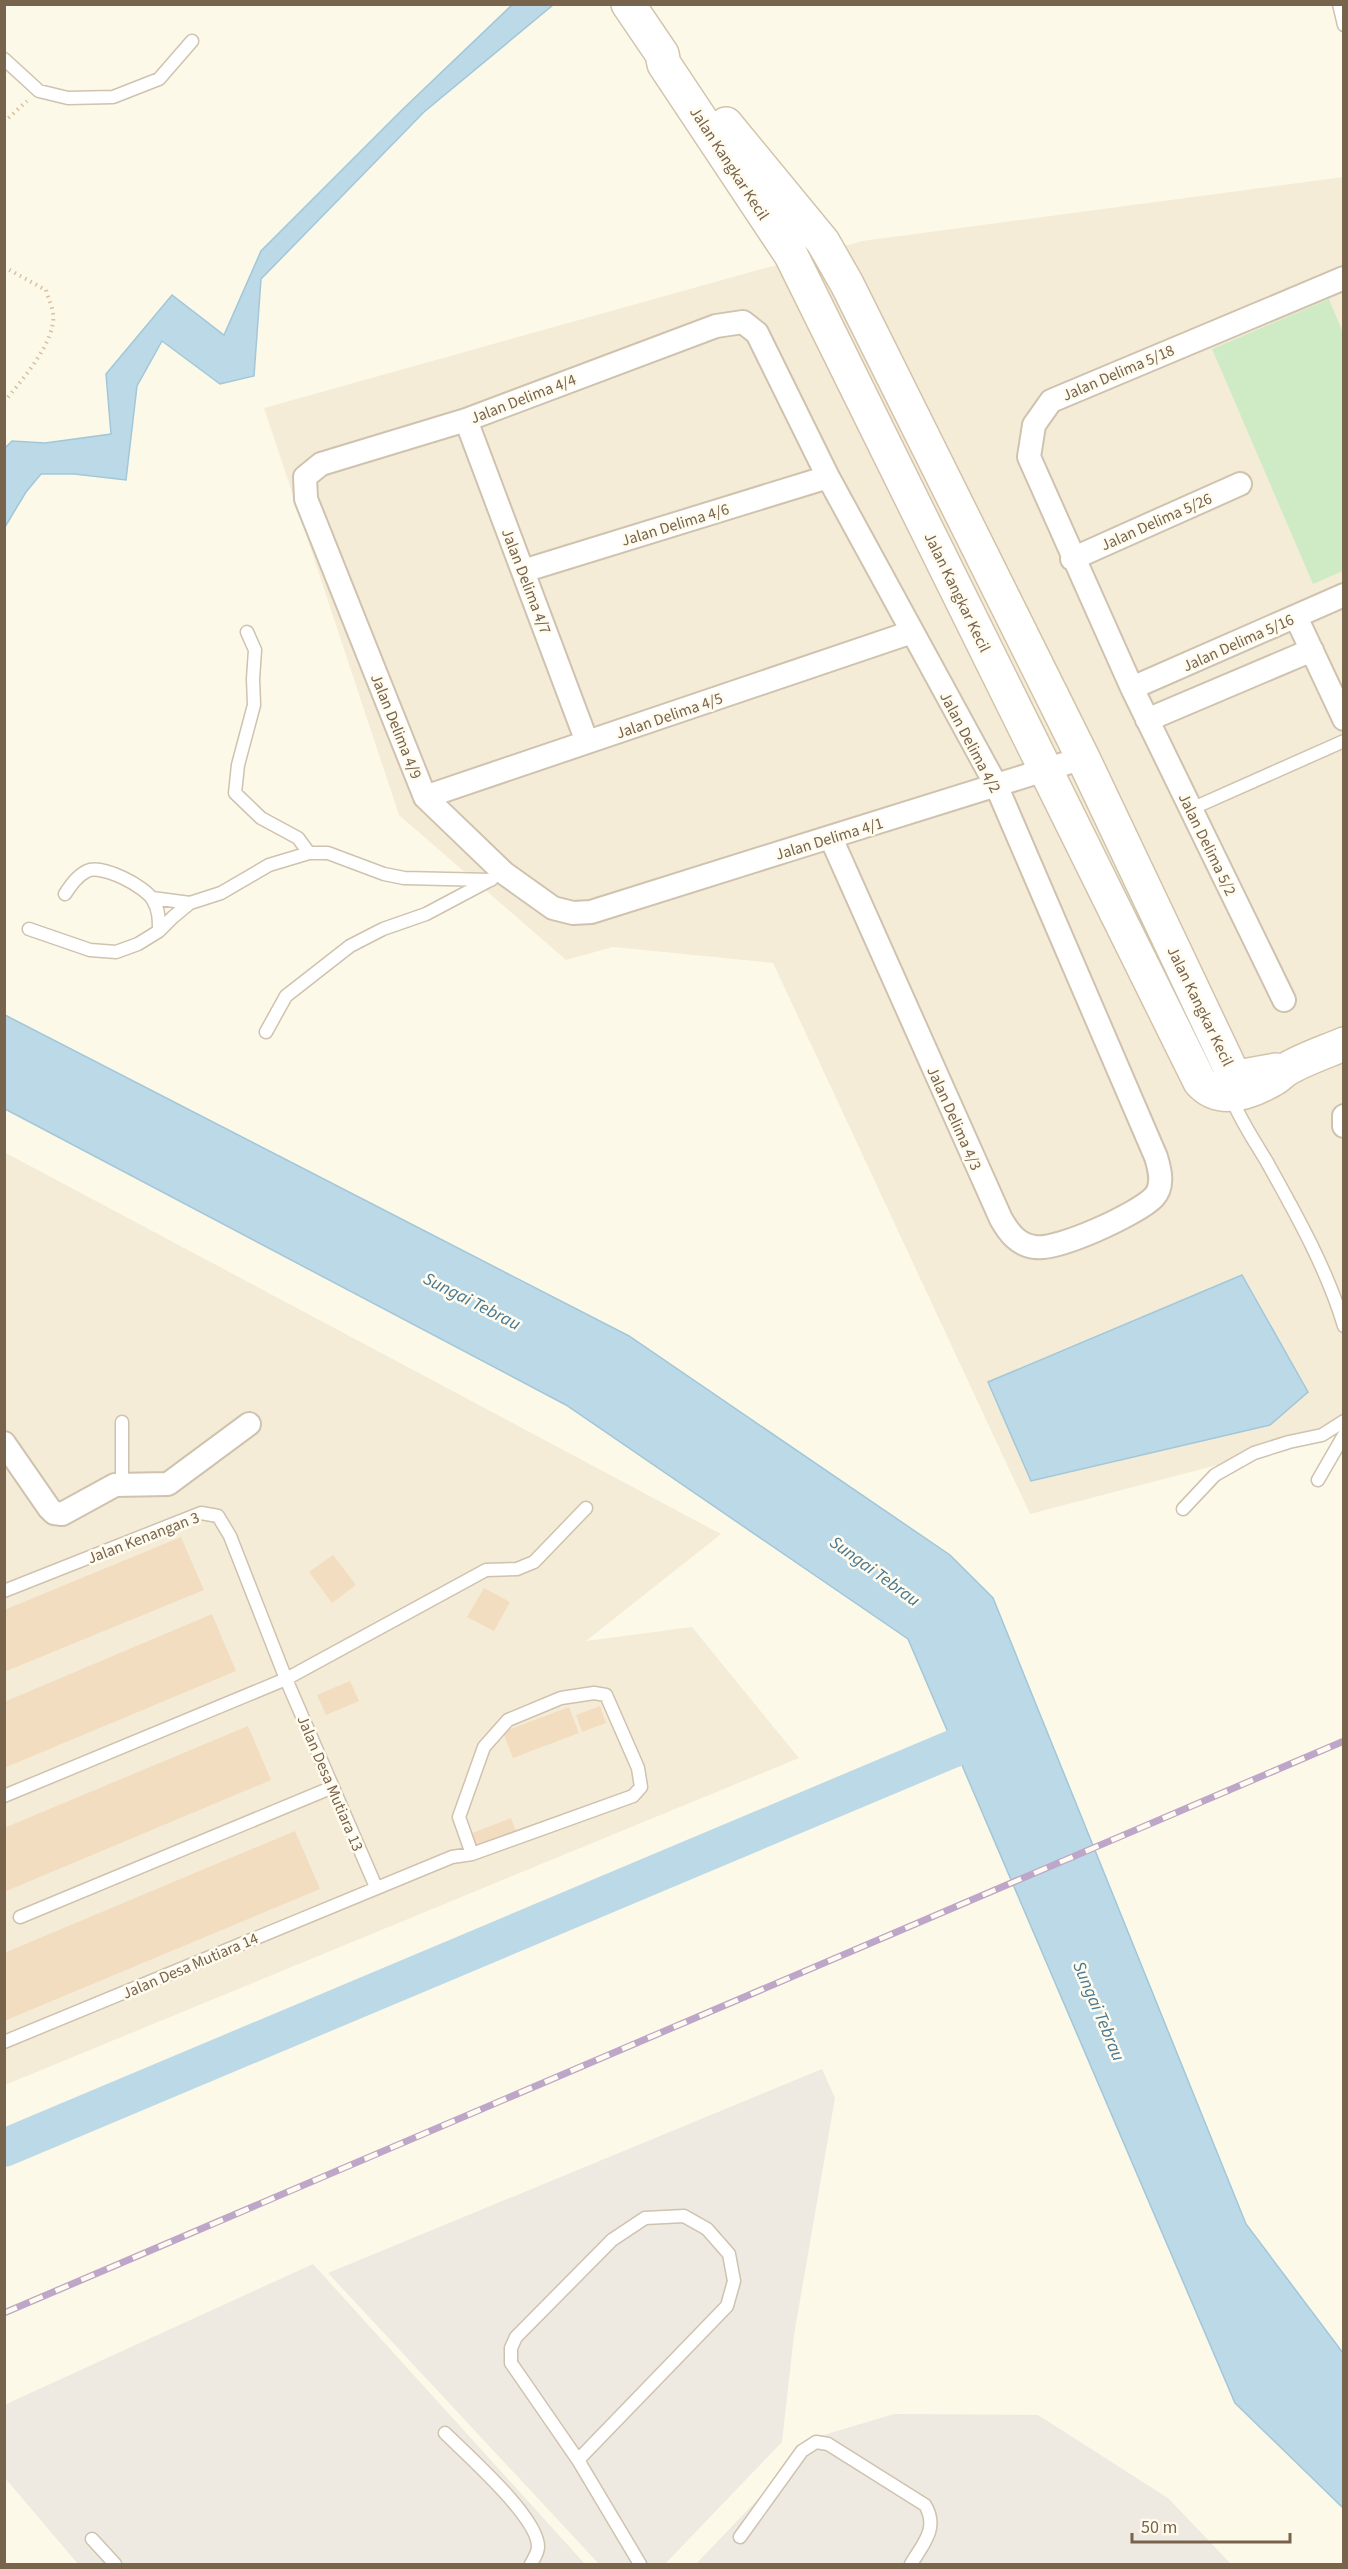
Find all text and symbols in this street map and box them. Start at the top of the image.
street label: Jalan Kangkar Kecil [684,103,774,224]
street label: Jalan Delima 5/18 [1059,339,1178,406]
street label: Jalan Delima 4/4 [467,369,579,429]
street label: Jalan Delima 5/26 [1097,488,1216,556]
street label: Jalan Delima 4/6 [619,498,732,552]
street label: Jalan Delima 4/7 [496,525,556,637]
street label: Jalan Kangkar Kecil [919,529,996,656]
street label: Jalan Delima 5/16 [1179,609,1298,677]
street label: Jalan Delima 4/9 [365,670,427,782]
street label: Jalan Delima 4/5 [613,687,726,745]
street label: Jalan Delima 4/2 [934,688,1006,797]
street label: Jalan Delima 5/2 [1173,789,1241,899]
street label: Jalan Delima 4/1 [773,812,886,866]
street label: Jalan Kangkar Kecil [1162,943,1239,1070]
street label: Jalan Delima 4/3 [921,1063,987,1174]
water label: Sungai Tebrau [419,1266,525,1337]
street label: Jalan Kenangan 3 [84,1506,203,1569]
water label: Sungai Tebrau [824,1530,925,1613]
street label: Jalan Desa Mutiara 13 [291,1712,369,1855]
street label: Jalan Desa Mutiara 14 [119,1927,262,2005]
water label: Sungai Tebrau [1066,1957,1131,2065]
scale bar [1132,2506,1290,2544]
text: 50 m [1141,2515,1177,2540]

